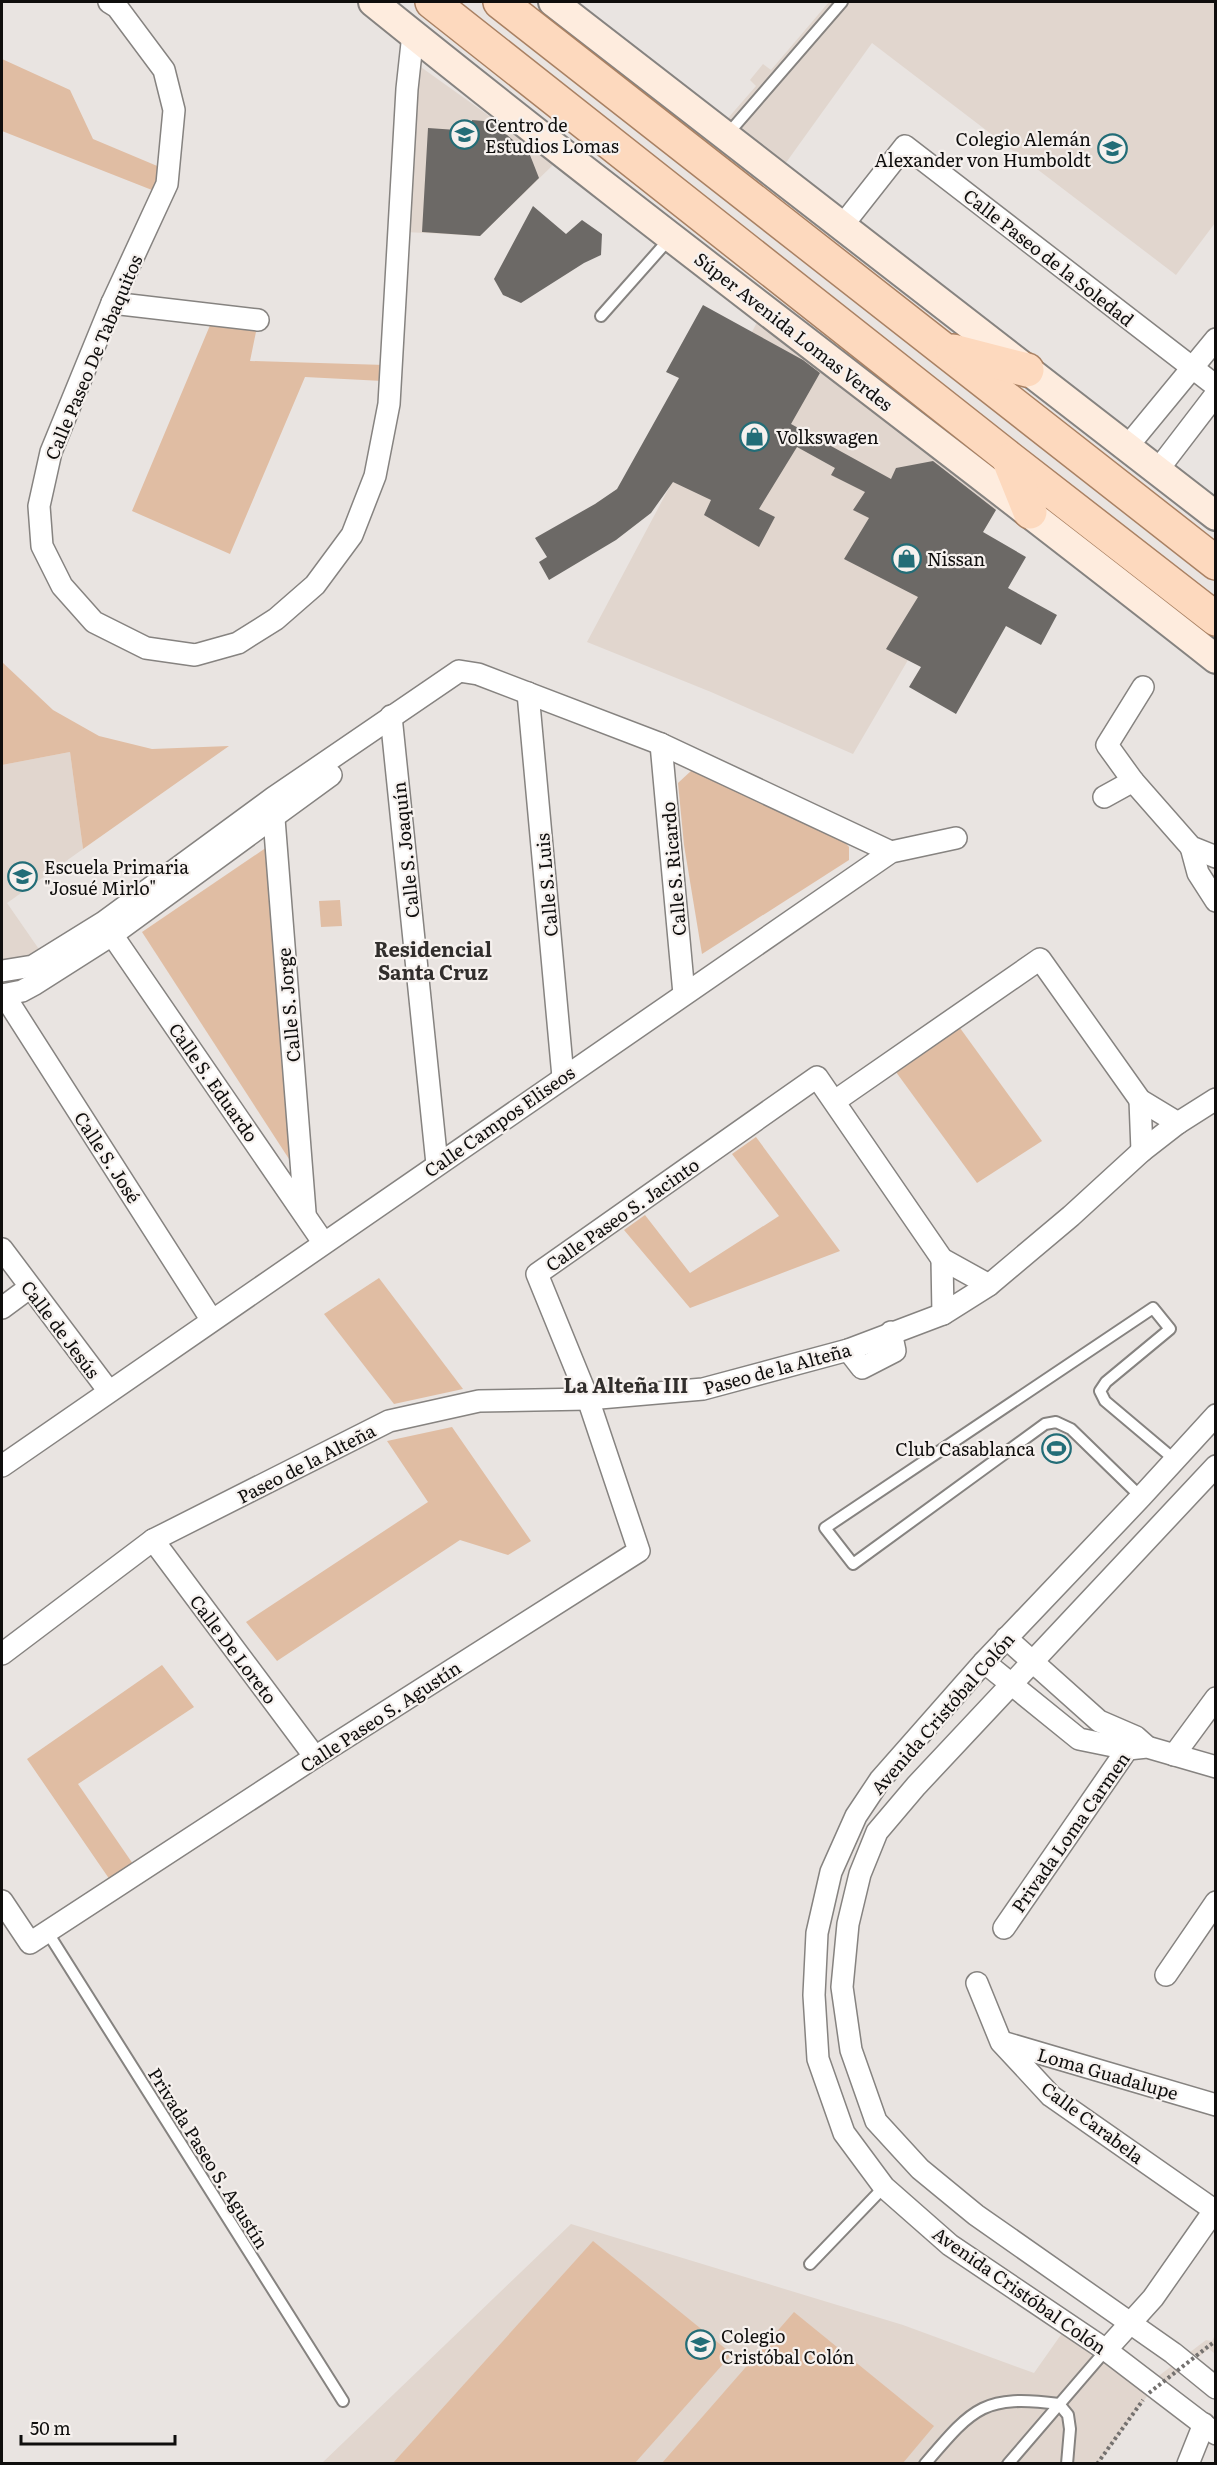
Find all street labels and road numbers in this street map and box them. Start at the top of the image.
street label: Calle Paseo de la Soledad [958,182,1140,332]
street label: Súper Avenida Lomas Verdes [689,245,899,417]
street label: Calle Paseo De Tabaquitos [38,250,148,464]
street label: Calle S. Joaquín [384,781,426,919]
street label: Calle S. Ricardo [654,801,692,937]
street label: Calle S. Luis [528,832,564,938]
street label: Calle S. Jorge [270,947,306,1063]
street label: Calle S. Eduardo [163,1017,265,1147]
street label: Calle Campos Eliseos [418,1059,580,1183]
street label: Calle S. José [68,1106,148,1208]
street label: Calle Paseo S. Jacinto [540,1151,704,1277]
street label: Calle de Jesús [15,1274,107,1384]
street label: Paseo de la Alteña [700,1335,854,1401]
street label: Paseo de la Alteña [232,1416,380,1510]
street label: Calle De Loreto [184,1589,284,1709]
street label: Avenida Cristóbal Colón [864,1626,1020,1800]
street label: Calle Paseo S. Agustín [294,1654,466,1778]
street label: Privada Loma Carmen [1004,1746,1136,1918]
street label: Loma Guadalupe [1034,2040,1182,2106]
street label: Privada Paseo S. Agustín [142,2062,276,2254]
street label: Calle Carabela [1036,2074,1150,2170]
street label: Avenida Cristóbal Colón [928,2220,1112,2360]

